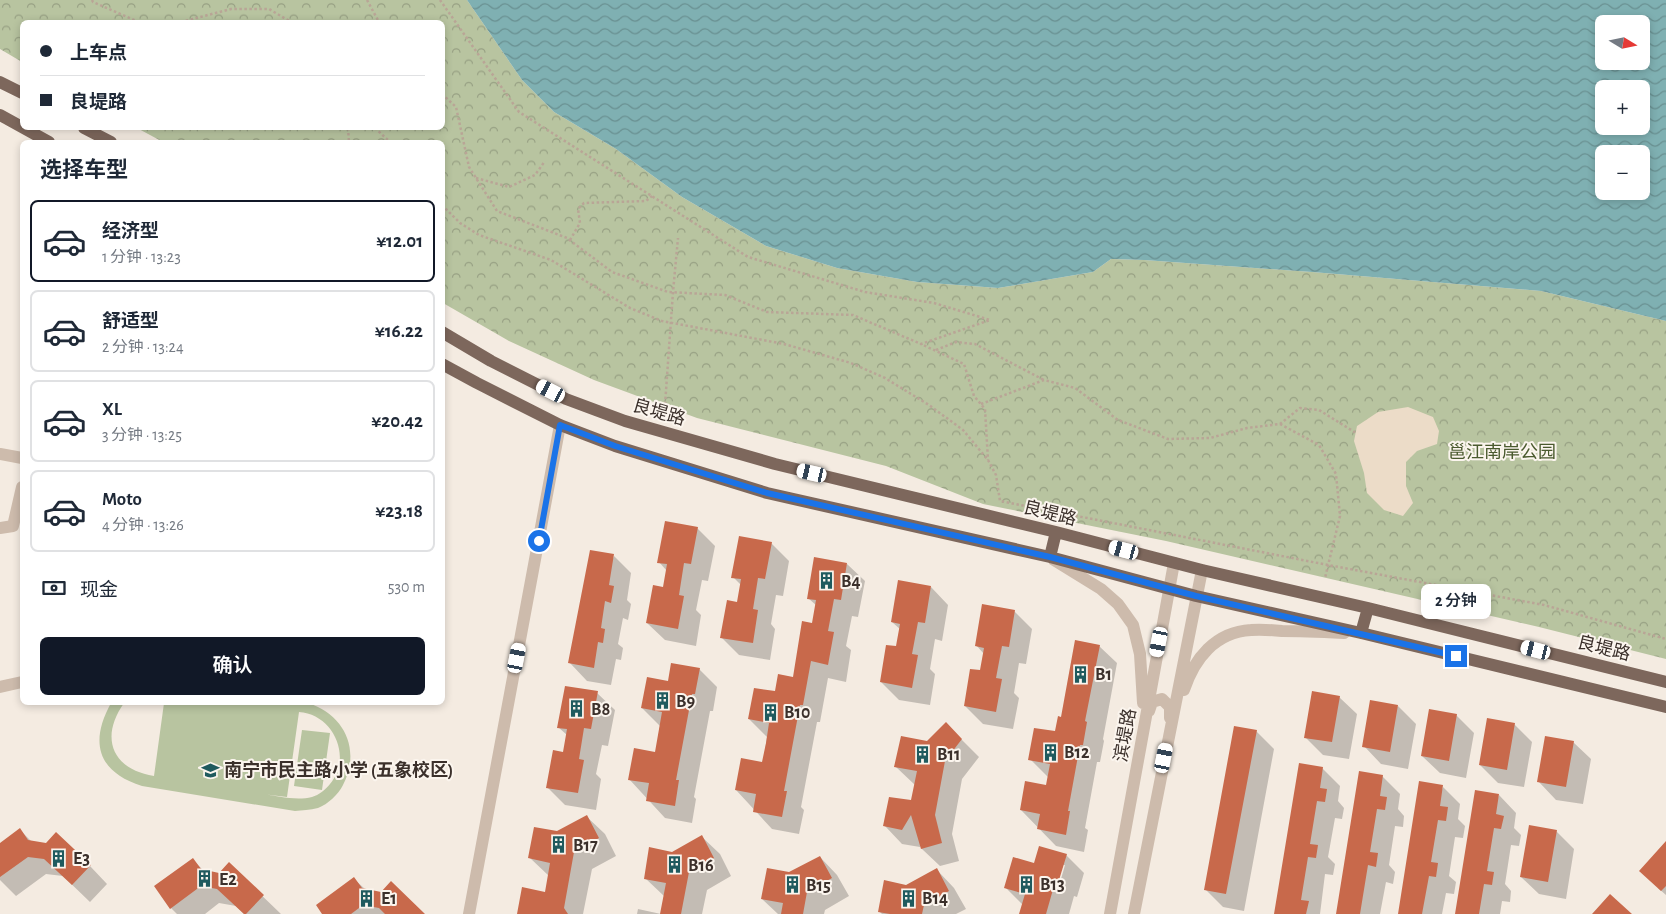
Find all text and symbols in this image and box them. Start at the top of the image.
north arrow [1595,15,1650,70]
map controls [1595,15,1650,200]
text: 上车点 [70,44,127,63]
button: + [1595,80,1650,135]
text: 良堤路 [70,93,127,112]
button: − [1595,145,1650,200]
text: 选择车型 [40,159,128,181]
icon: car [42,219,87,264]
text: 经济型 [102,222,159,241]
text: ¥12.01 [376,232,423,251]
text: 1 分钟 · 13:23 [102,249,181,265]
icon: car [42,309,87,354]
text: 舒适型 [102,312,159,331]
text: ¥16.22 [375,322,423,341]
text: 2 分钟 · 13:24 [102,339,184,355]
car [534,378,567,404]
street label: 良堤路 [630,395,688,429]
icon: car [42,399,87,444]
text: XL [102,400,122,419]
text: ¥20.42 [371,412,423,431]
text: 3 分钟 · 13:25 [102,427,182,443]
park label: 邕江南岸公园 [1448,442,1556,462]
car [795,462,828,484]
icon: car [42,489,87,534]
text: Moto [102,490,142,509]
street label: 良堤路 [1021,497,1079,529]
text: ¥23.18 [375,502,423,521]
text: 4 分钟 · 13:26 [102,517,184,533]
route start [528,530,550,552]
car [1107,539,1140,561]
building icon: B4 [817,571,837,591]
place label: B4 [841,573,860,591]
icon: cash [40,574,68,602]
text: 530 m [388,579,425,595]
text: 现金 [80,581,118,600]
callout: 2 分钟 [1421,584,1491,618]
text: 2 分钟 [1435,593,1477,609]
car [1148,626,1169,658]
street label: 良堤路 [1575,632,1633,664]
button: 确认 [40,637,425,695]
car [1519,639,1552,661]
car [506,642,527,674]
route end [1445,645,1467,667]
building icon: B1 [1071,664,1091,684]
place label: B1 [1095,666,1112,684]
building icon: B9 [652,691,672,711]
place label: B9 [676,693,695,711]
building icon: B8 [567,699,587,719]
place label: B8 [591,701,610,719]
building icon: B10 [760,702,780,722]
place label: B10 [784,704,810,722]
street label: 滨堤路 [1110,707,1140,763]
building icon: B12 [1040,742,1060,762]
car [1153,742,1174,774]
building icon: B11 [913,744,933,764]
place label: B12 [1064,744,1090,762]
place label: B11 [937,746,960,764]
school or university icon: 南宁市民主路小学 (五象校区) [200,760,220,780]
place label: 南宁市民主路小学 (五象校区) [224,760,453,780]
building icon: B17 [549,835,569,855]
place label: B17 [573,837,598,855]
building icon: E3 [49,848,69,868]
place label: E3 [73,850,90,868]
building icon: B16 [664,855,684,875]
place label: B16 [688,857,714,875]
building icon: E2 [195,869,215,889]
place label: E2 [219,871,237,889]
building icon: B13 [1016,874,1036,894]
building icon: B15 [782,875,802,895]
place label: B13 [1040,876,1065,894]
place label: B15 [806,877,831,895]
building icon: E1 [357,888,377,908]
building icon: B14 [898,888,918,908]
place label: E1 [381,890,397,908]
place label: B14 [922,890,948,908]

